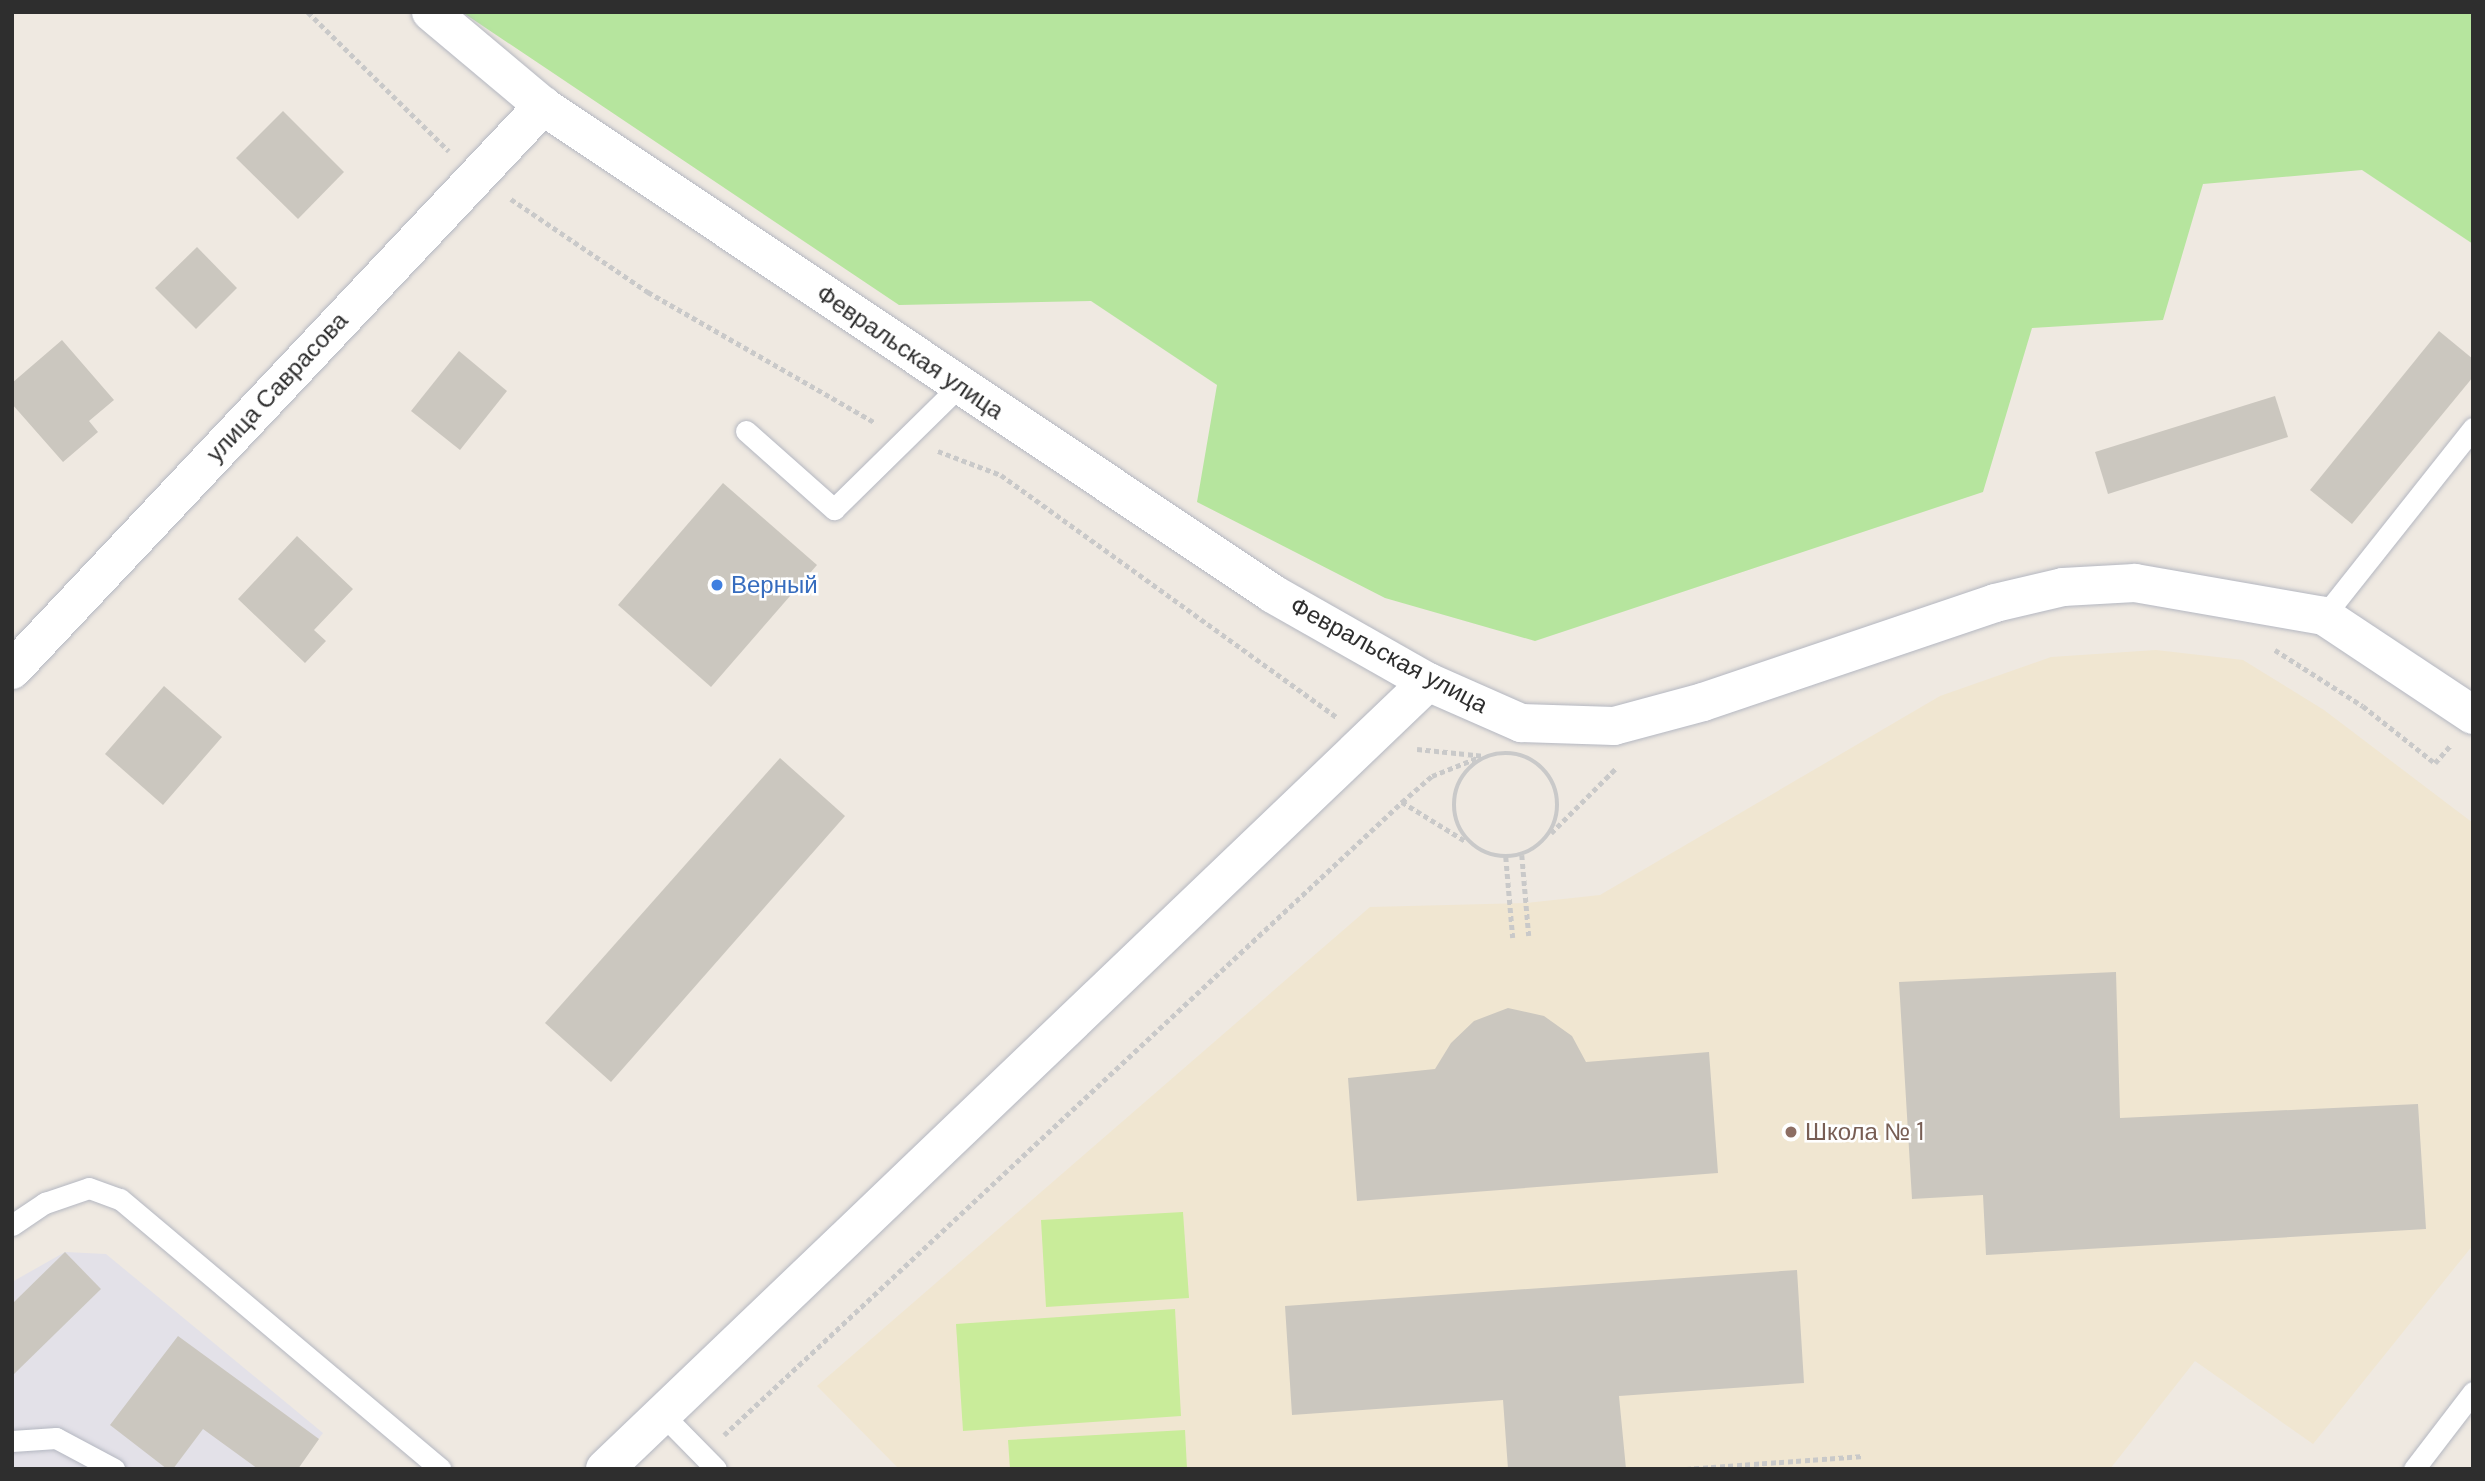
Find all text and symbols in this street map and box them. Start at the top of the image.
street label: Февральская улица [811,279,1009,425]
street label: улица Саврасова [200,306,354,468]
place label: Верный [731,571,818,599]
marker: Верный [709,577,725,593]
street label: Февральская улица [1285,591,1493,719]
place label: Школа № 1 [1805,1118,1924,1146]
marker: Школа № 1 [1783,1124,1799,1140]

